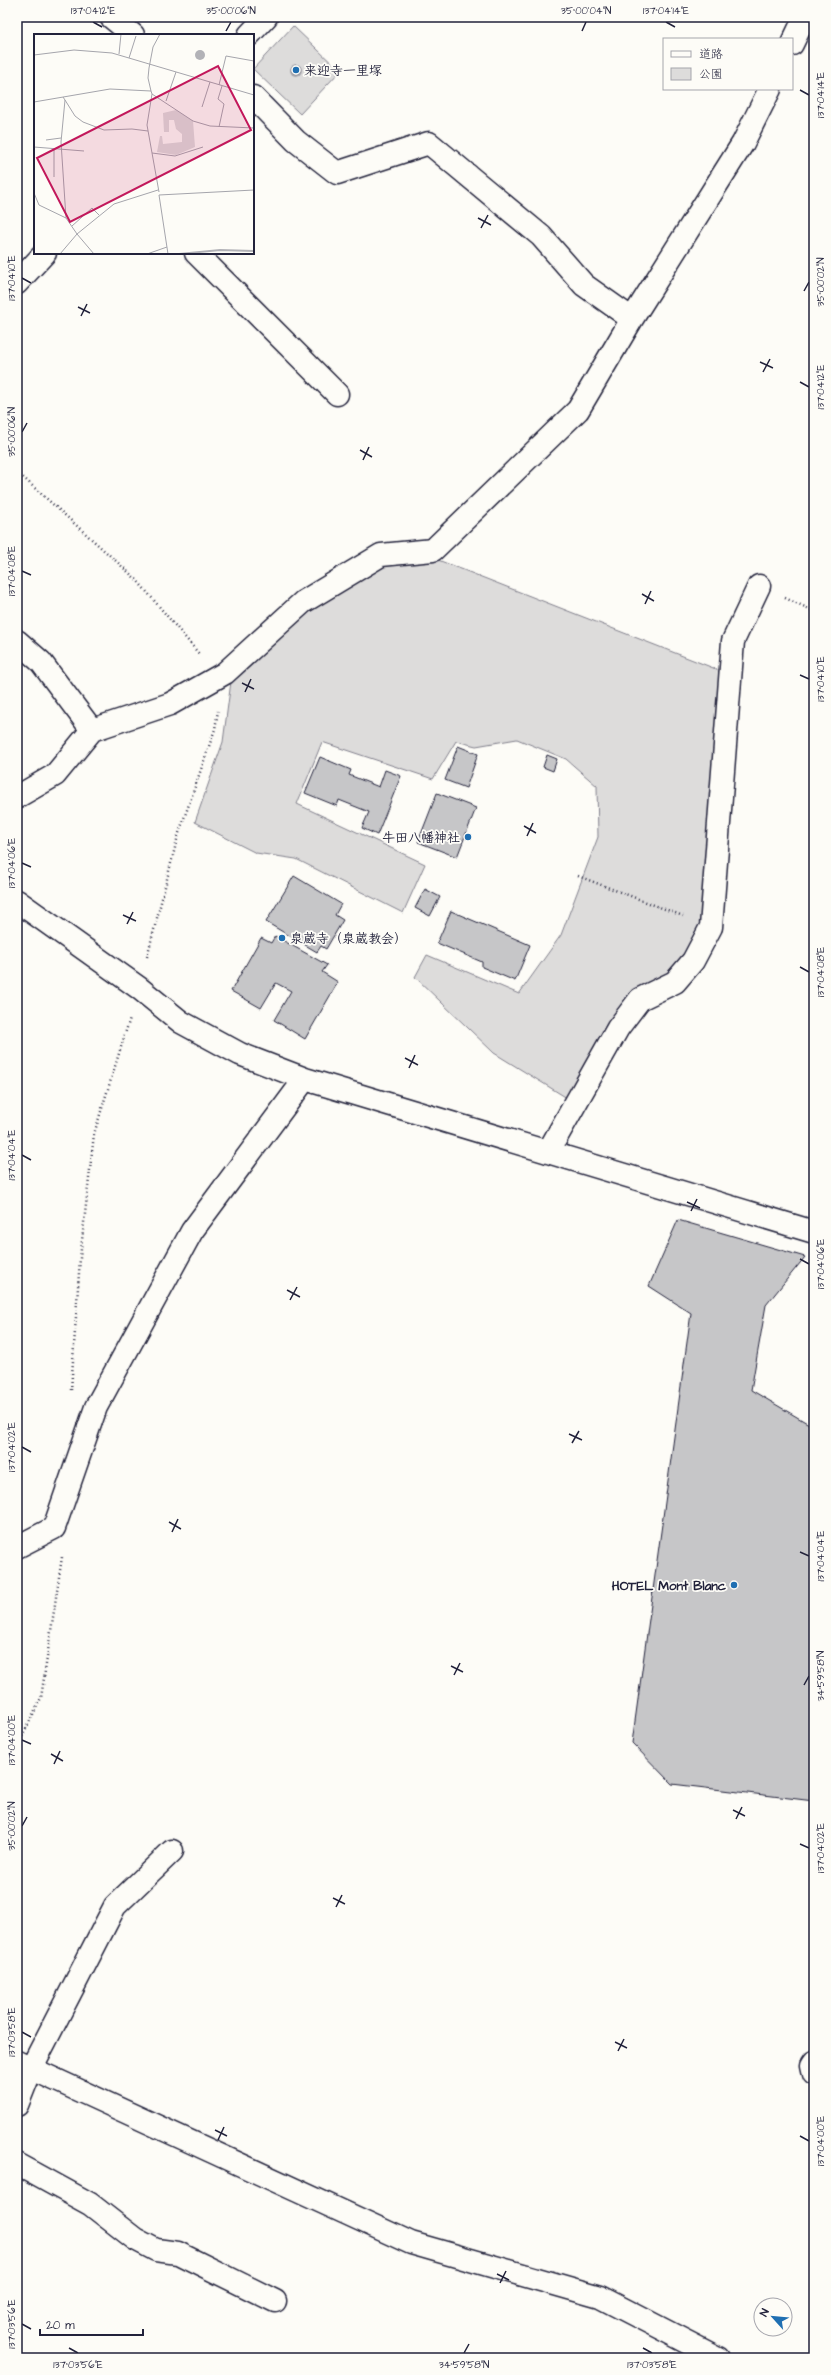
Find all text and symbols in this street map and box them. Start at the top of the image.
text: 137°04'12"E [71,4,115,18]
text: 35°00'06"N [206,4,256,18]
text: 35°00'04"N [561,4,611,18]
text: 137°04'14"E [643,4,689,18]
inset map [34,34,254,254]
legend [663,38,793,90]
text: 道路 [699,46,723,63]
place label: 来迎寺一里塚 [304,62,382,80]
marker: 来迎寺一里塚 [291,65,301,75]
text: 公園 [699,66,723,83]
text: 137°04'14"E [814,72,828,118]
text: 137°04'10"E [5,255,19,301]
text: 35°00'02"N [814,257,828,307]
text: 137°04'12"E [814,365,828,409]
text: 35°00'06"N [5,407,19,457]
text: 137°04'08"E [5,546,19,596]
text: 137°04'10"E [814,656,828,702]
place label: 牛田八幡神社 [382,829,460,847]
marker: 牛田八幡神社 [463,832,473,842]
text: 137°04'06"E [5,838,19,888]
place label: 泉蔵寺（泉蔵教会） [290,930,407,948]
marker: 泉蔵寺（泉蔵教会） [277,933,287,943]
text: 137°04'08"E [814,947,828,997]
text: 137°04'04"E [5,1129,19,1180]
text: 137°04'06"E [814,1239,828,1289]
text: 137°04'02"E [5,1422,19,1472]
text: 137°04'04"E [814,1530,828,1581]
place label: HOTEL Mont Blanc [612,1577,727,1595]
marker: HOTEL Mont Blanc [729,1580,739,1590]
text: 34°59'58"N [814,1651,828,1701]
text: 137°04'00"E [5,1715,19,1765]
text: 35°00'02"N [5,1801,19,1851]
text: 137°04'02"E [814,1823,828,1873]
text: 137°03'58"E [5,2007,19,2057]
text: 137°04'00"E [814,2116,828,2166]
north arrow [753,2297,793,2337]
text: 137°03'56"E [5,2299,19,2349]
text: N [756,2306,773,2319]
scale bar [40,2311,143,2337]
text: 20 m [46,2317,75,2334]
text: 137°03'56"E [53,2358,103,2372]
text: 34°59'58"N [439,2358,489,2372]
text: 137°03'58"E [627,2358,677,2372]

